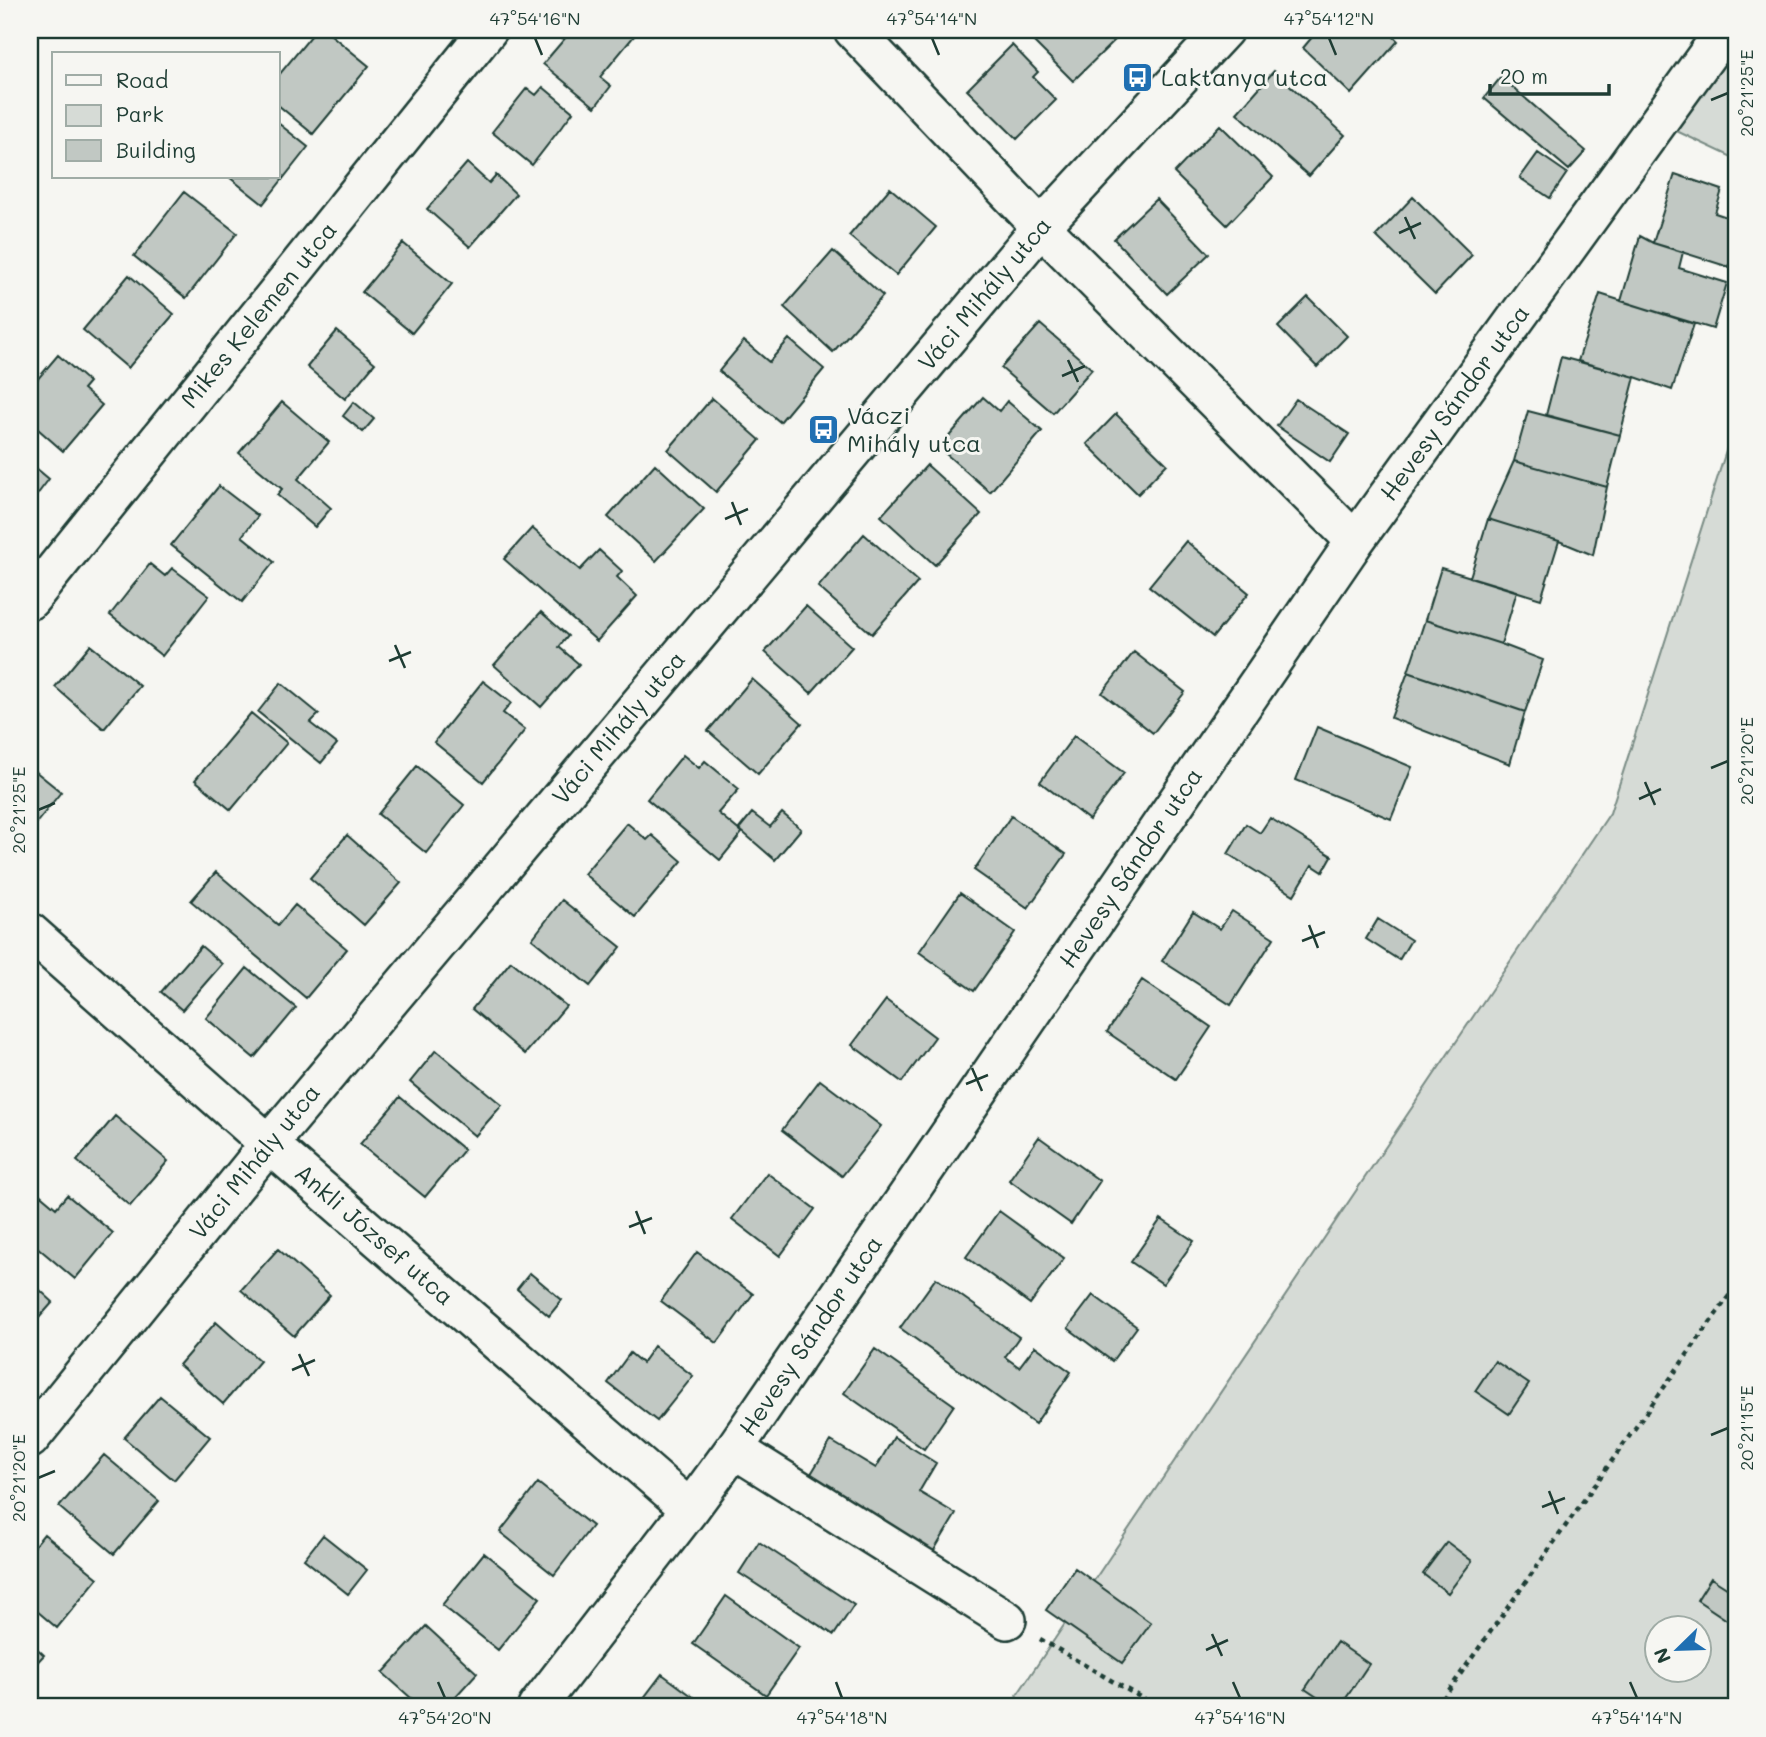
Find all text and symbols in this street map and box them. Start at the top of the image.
text: 47°54'16"N [489,6,581,30]
text: 47°54'14"N [887,6,977,30]
text: 47°54'12"N [1284,6,1374,30]
text: 20°21'25"E [1734,49,1758,137]
legend [52,52,280,178]
scale bar [1490,52,1608,96]
bus stop icon: Laktanya utca [1121,61,1155,95]
place label: Laktanya utca [1161,61,1328,92]
text: 20 m [1500,62,1548,89]
text: Road [116,66,168,93]
text: Park [116,100,164,127]
text: Building [116,136,196,163]
street label: Váci Mihály utca [910,210,1057,376]
street label: Mikes Kelemen utca [173,214,343,414]
street label: Hevesy Sándor utca [1372,298,1535,506]
place label: Váczi Mihály utca [847,399,981,458]
bus stop icon: Váczi Mihály utca [807,413,841,447]
street label: Váci Mihály utca [544,644,691,810]
text: 20°21'20"E [1734,717,1758,805]
street label: Hevesy Sándor utca [1051,761,1208,973]
text: 20°21'25"E [6,766,30,854]
street label: Váci Mihály utca [182,1077,326,1245]
street label: Ankli József utca [289,1156,461,1311]
street label: Hevesy Sándor utca [731,1229,888,1441]
text: 20°21'15"E [1734,1385,1758,1471]
text: 20°21'20"E [6,1434,30,1522]
north arrow [1644,1614,1714,1684]
text: N [1648,1644,1676,1667]
text: 47°54'20"N [398,1705,492,1729]
text: 47°54'18"N [796,1705,888,1729]
text: 47°54'16"N [1194,1705,1286,1729]
text: 47°54'14"N [1592,1705,1682,1729]

